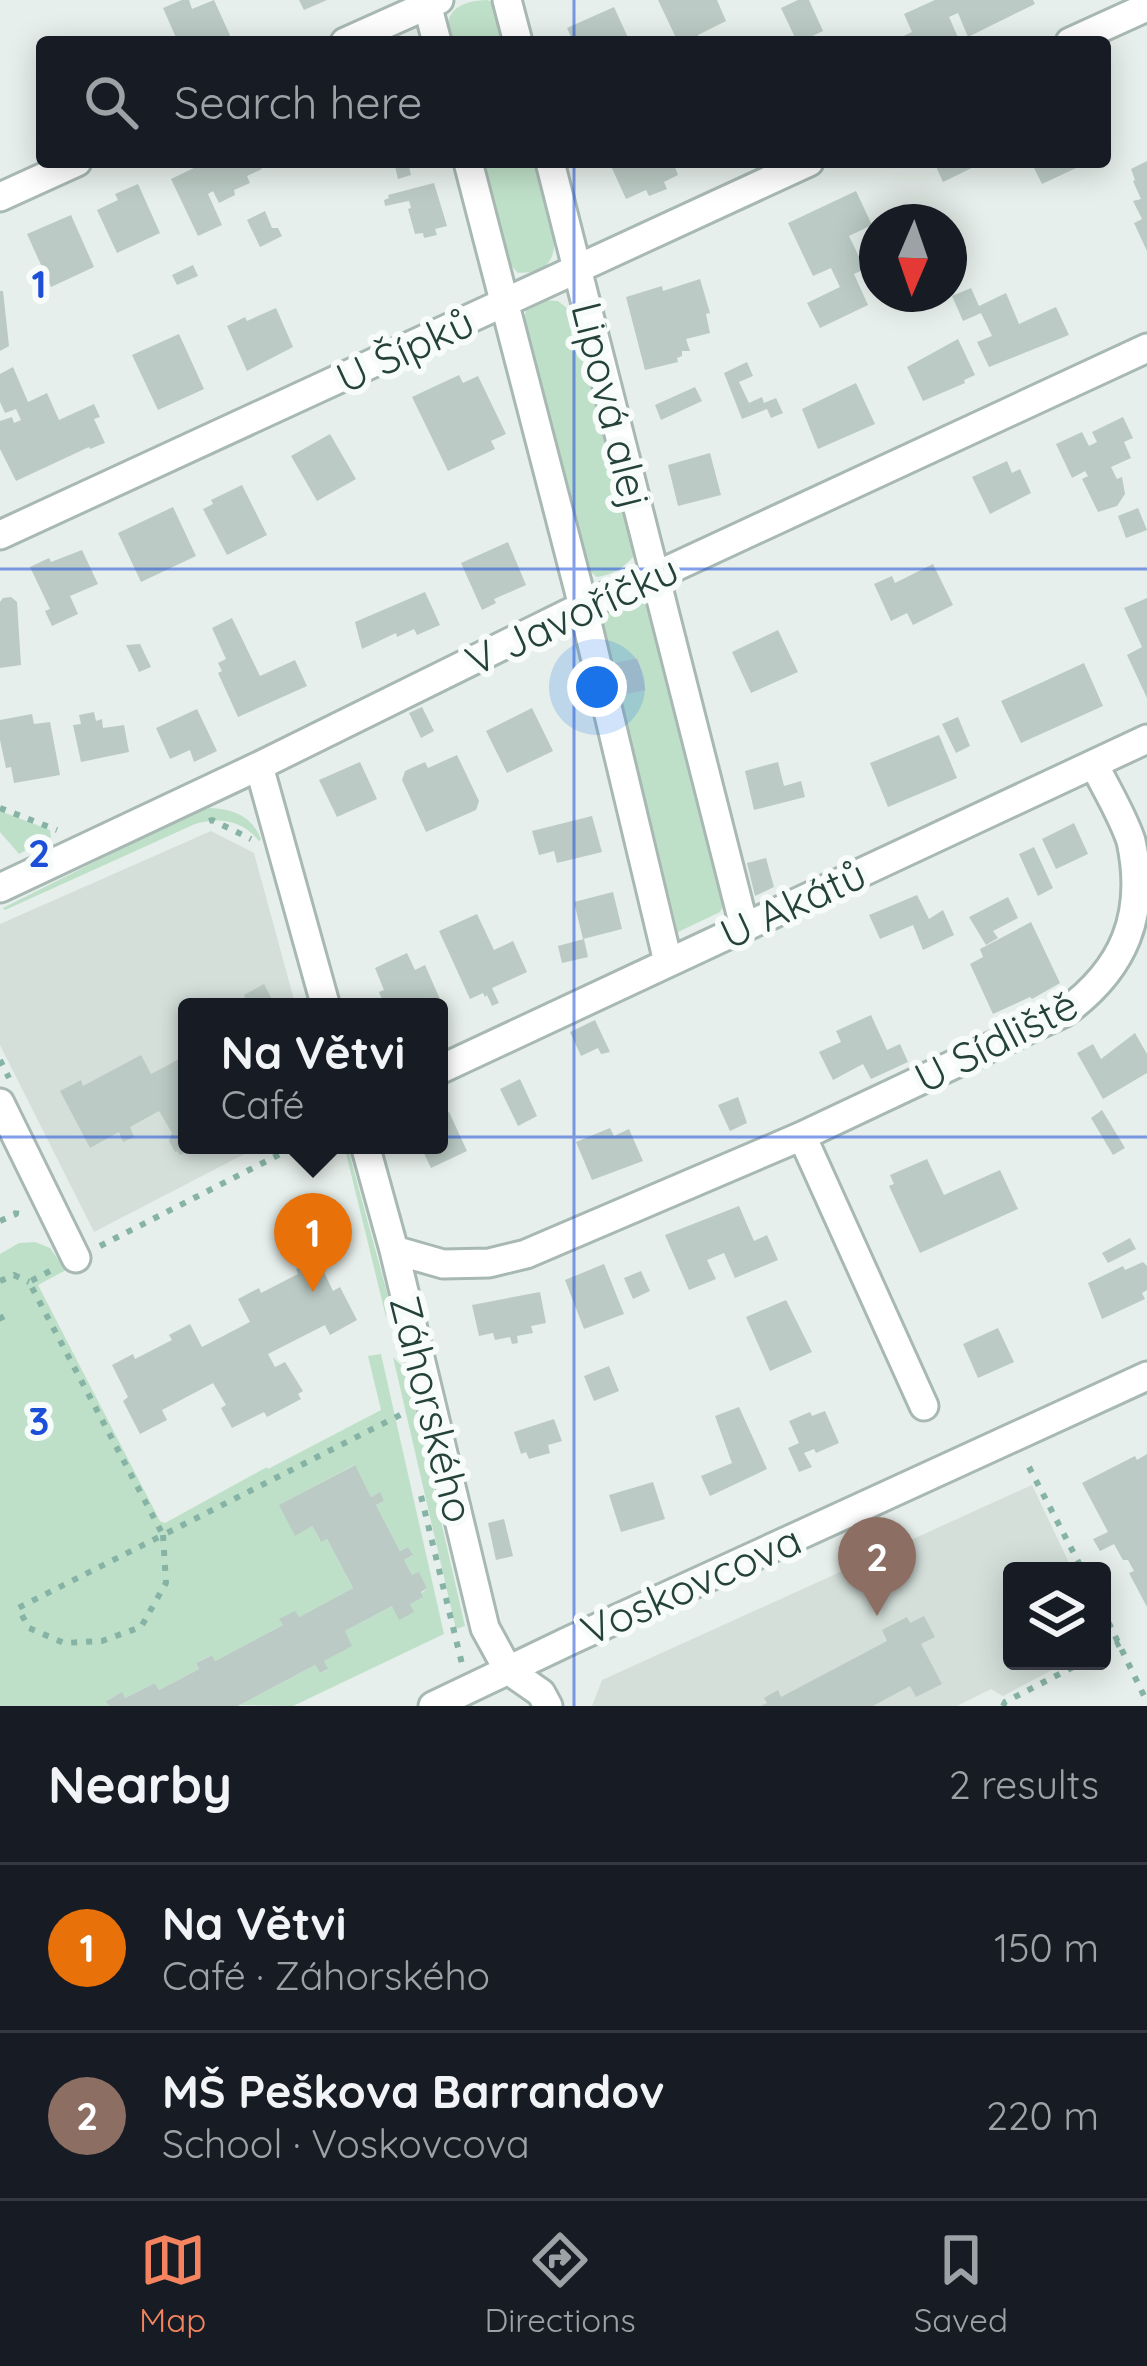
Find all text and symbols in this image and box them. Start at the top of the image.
search box [36,36,1111,168]
icon: search [78,69,144,135]
text: Search here [174,74,422,130]
north arrow [859,204,967,312]
text: 1 [31,259,47,308]
street label: U Šípků [328,295,482,404]
street label: Lipová alej [560,296,663,514]
street label: V Javoříčku [457,542,687,687]
your location [567,657,627,717]
text: 2 [28,828,50,877]
street label: U Akátů [712,847,874,960]
street label: U Sídliště [906,977,1086,1104]
popup [178,998,448,1154]
text: Na Větvi [221,1024,405,1080]
text: Café [221,1080,305,1129]
pin: 1 [274,1193,352,1292]
street label: Záhorského [379,1290,486,1528]
text: 3 [29,1396,49,1445]
street label: Voskovcova [573,1512,809,1657]
pin: 2 [838,1517,916,1616]
map controls [1003,1562,1111,1670]
button: layers [1003,1562,1111,1670]
text: Nearby [48,1752,232,1816]
text: 2 results [949,1760,1099,1809]
text: Na Větvi [162,1895,346,1951]
text: 1 [79,1923,95,1972]
text: 150 m [994,1923,1099,1972]
text: Café · Záhorského [162,1951,490,2000]
text: MŠ Peškova Barrandov [162,2063,665,2119]
text: 2 [76,2091,98,2140]
text: 220 m [986,2091,1099,2140]
text: School · Voskovcova [162,2119,530,2168]
tab: Map [139,2227,206,2340]
tab: Directions [484,2227,636,2340]
tab: Saved [914,2227,1008,2340]

